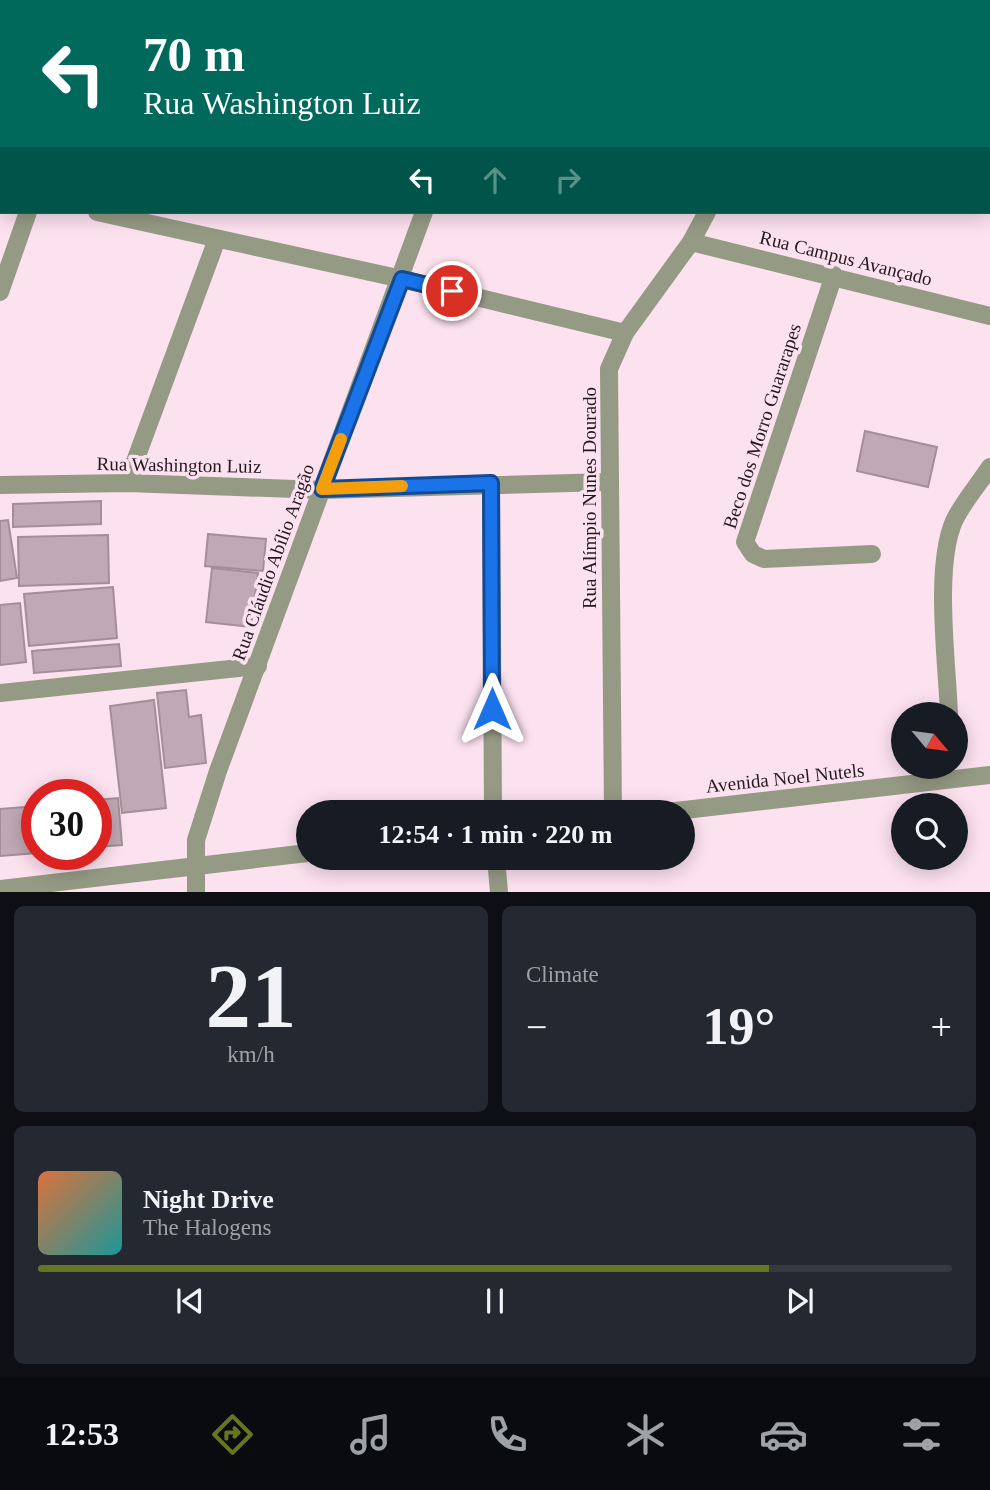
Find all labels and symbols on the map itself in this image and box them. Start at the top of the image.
street label: Rua Campus Avançado [758,226,934,290]
pin [422,261,482,321]
street label: Beco dos Morro Guararapes [719,321,805,531]
street label: Rua Alímpio Nunes Dourado [579,387,600,609]
street label: Rua Washington Luiz [96,453,262,477]
street label: Rua Cláudio Abílio Aragão [228,461,318,663]
position arrow [455,672,529,746]
north arrow [891,702,968,779]
street label: Avenida Noel Nutels [705,759,865,797]
speed limit sign: 30 [21,779,112,870]

